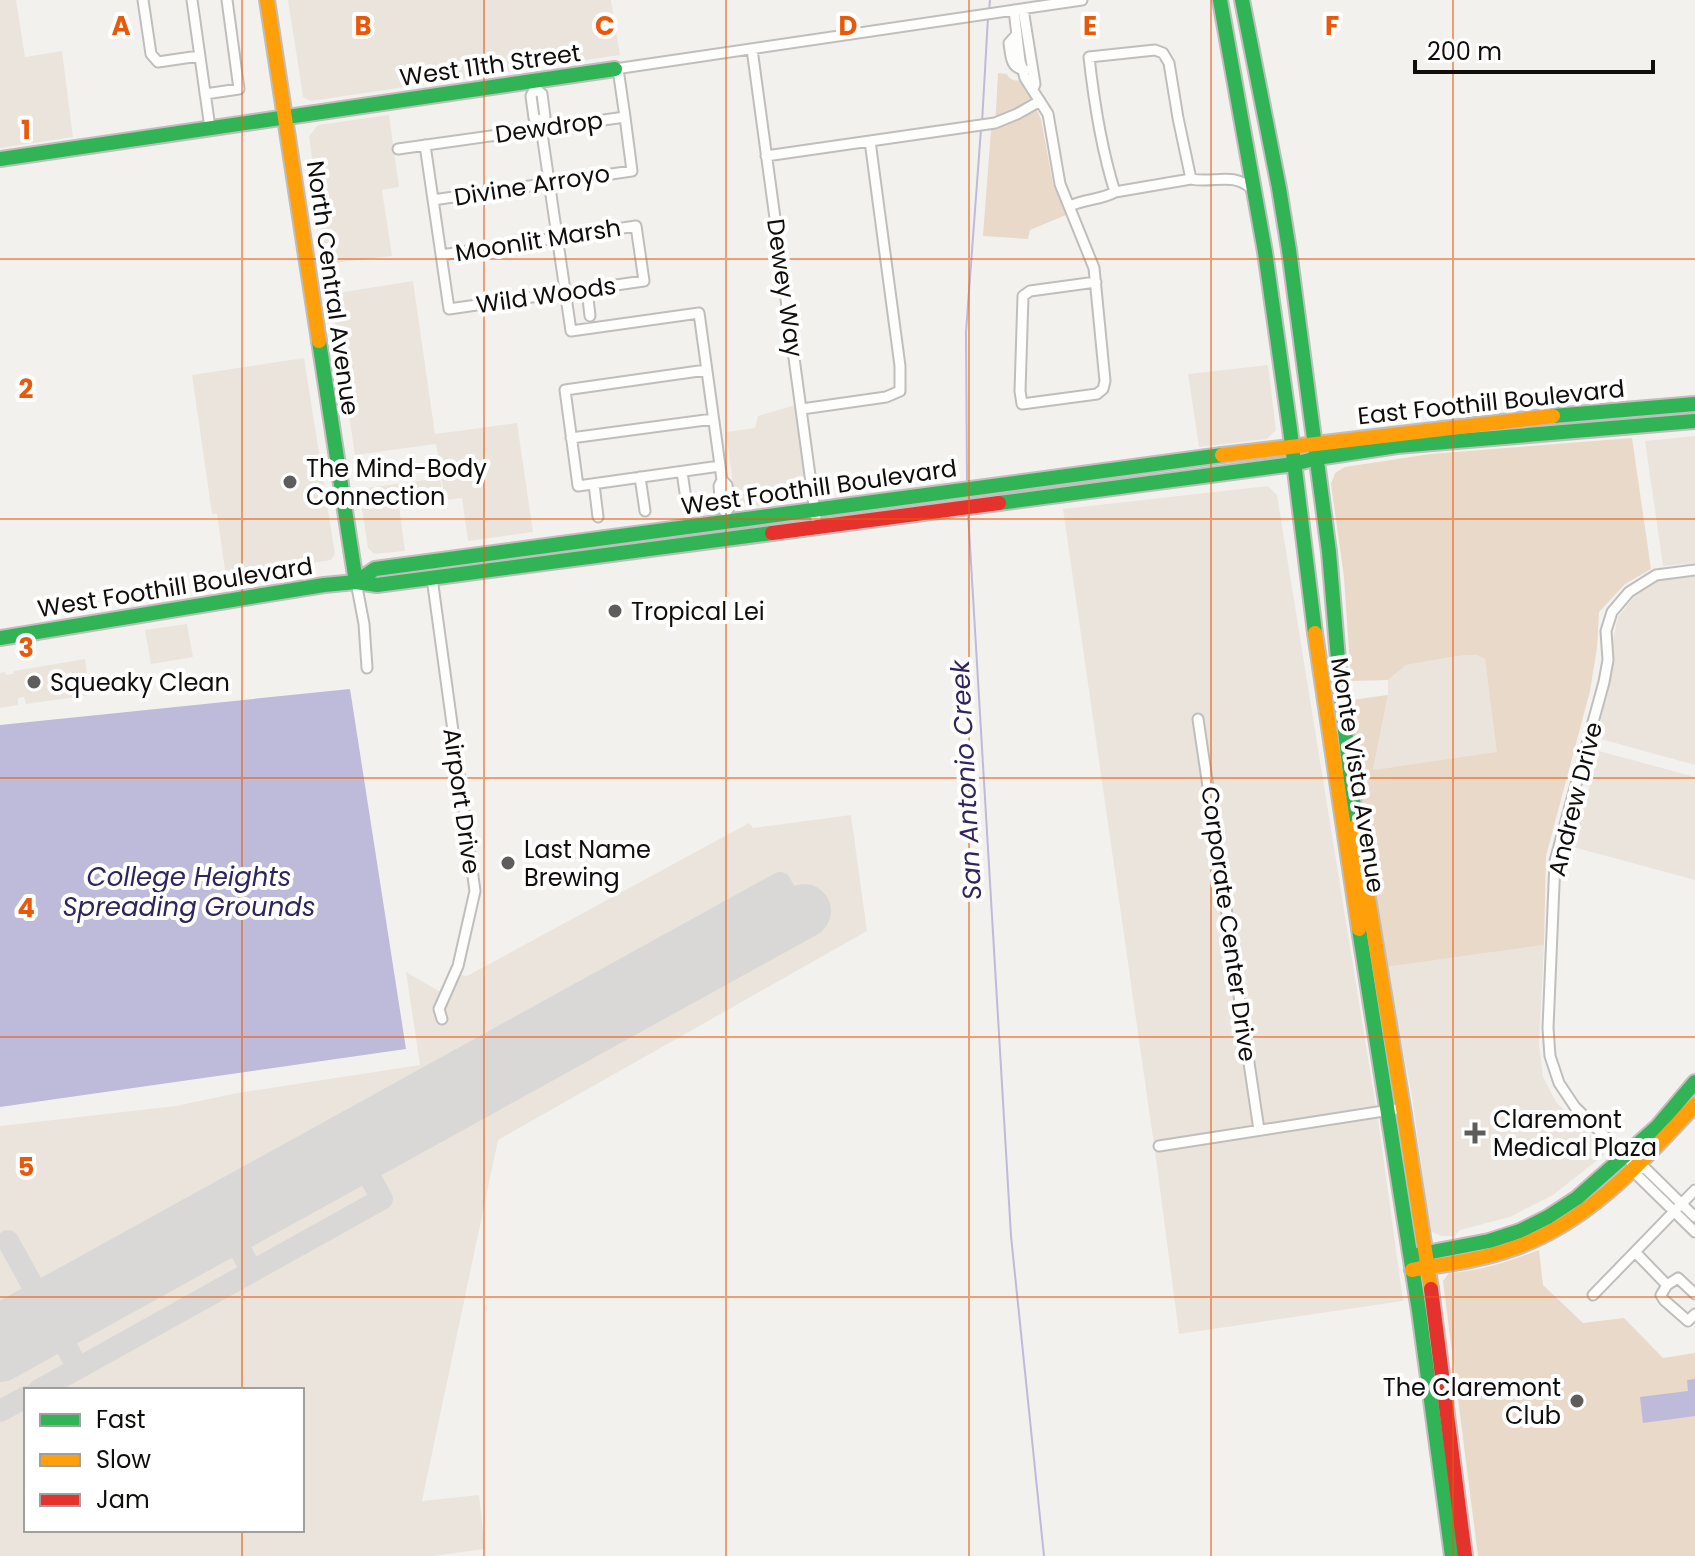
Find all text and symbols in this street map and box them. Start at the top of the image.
text: A [111,8,131,44]
text: B [354,8,372,44]
text: C [595,8,615,44]
text: D [839,8,858,44]
text: E [1083,8,1097,44]
text: F [1325,8,1339,44]
scale bar [1415,24,1653,74]
text: 200 m [1427,35,1502,68]
street label: West 11th Street [398,36,582,94]
street label: Dewdrop [493,103,605,151]
text: 1 [21,112,31,148]
street label: Divine Arroyo [452,156,612,214]
street label: North Central Avenue [299,159,367,417]
street label: Moonlit Marsh [453,211,623,269]
street label: Dewey Way [759,217,811,360]
street label: Wild Woods [474,269,618,321]
text: 2 [19,371,34,407]
street label: East Foothill Boulevard [1356,372,1626,432]
street label: West Foothill Boulevard [679,451,959,523]
place label: The Mind-Body Connection [306,452,487,513]
marker: The Mind-Body Connection [281,473,299,491]
street label: West Foothill Boulevard [35,549,315,625]
place label: Tropical Lei [631,595,765,628]
marker: Tropical Lei [606,602,624,620]
text: 3 [18,630,34,666]
street label: Monte Vista Avenue [1323,655,1393,895]
water label: San Antonio Creek [942,658,990,901]
place label: Squeaky Clean [50,666,230,699]
marker: Squeaky Clean [25,673,43,691]
street label: Andrew Drive [1540,718,1610,880]
street label: Airport Drive [435,726,489,876]
street label: Corporate Center Drive [1193,784,1265,1064]
place label: Last Name Brewing [524,833,651,894]
marker: Last Name Brewing [499,854,517,872]
water label: College Heights Spreading Grounds [62,859,316,925]
text: 4 [17,890,35,926]
place label: Claremont Medical Plaza [1493,1103,1657,1164]
marker: Claremont Medical Plaza [1464,1122,1486,1144]
text: 5 [18,1149,34,1185]
place label: The Claremont Club [1383,1371,1561,1432]
legend [24,1388,304,1532]
marker: The Claremont Club [1568,1392,1586,1410]
text: Fast [96,1403,146,1436]
text: Slow [96,1443,151,1476]
text: Jam [96,1483,150,1516]

